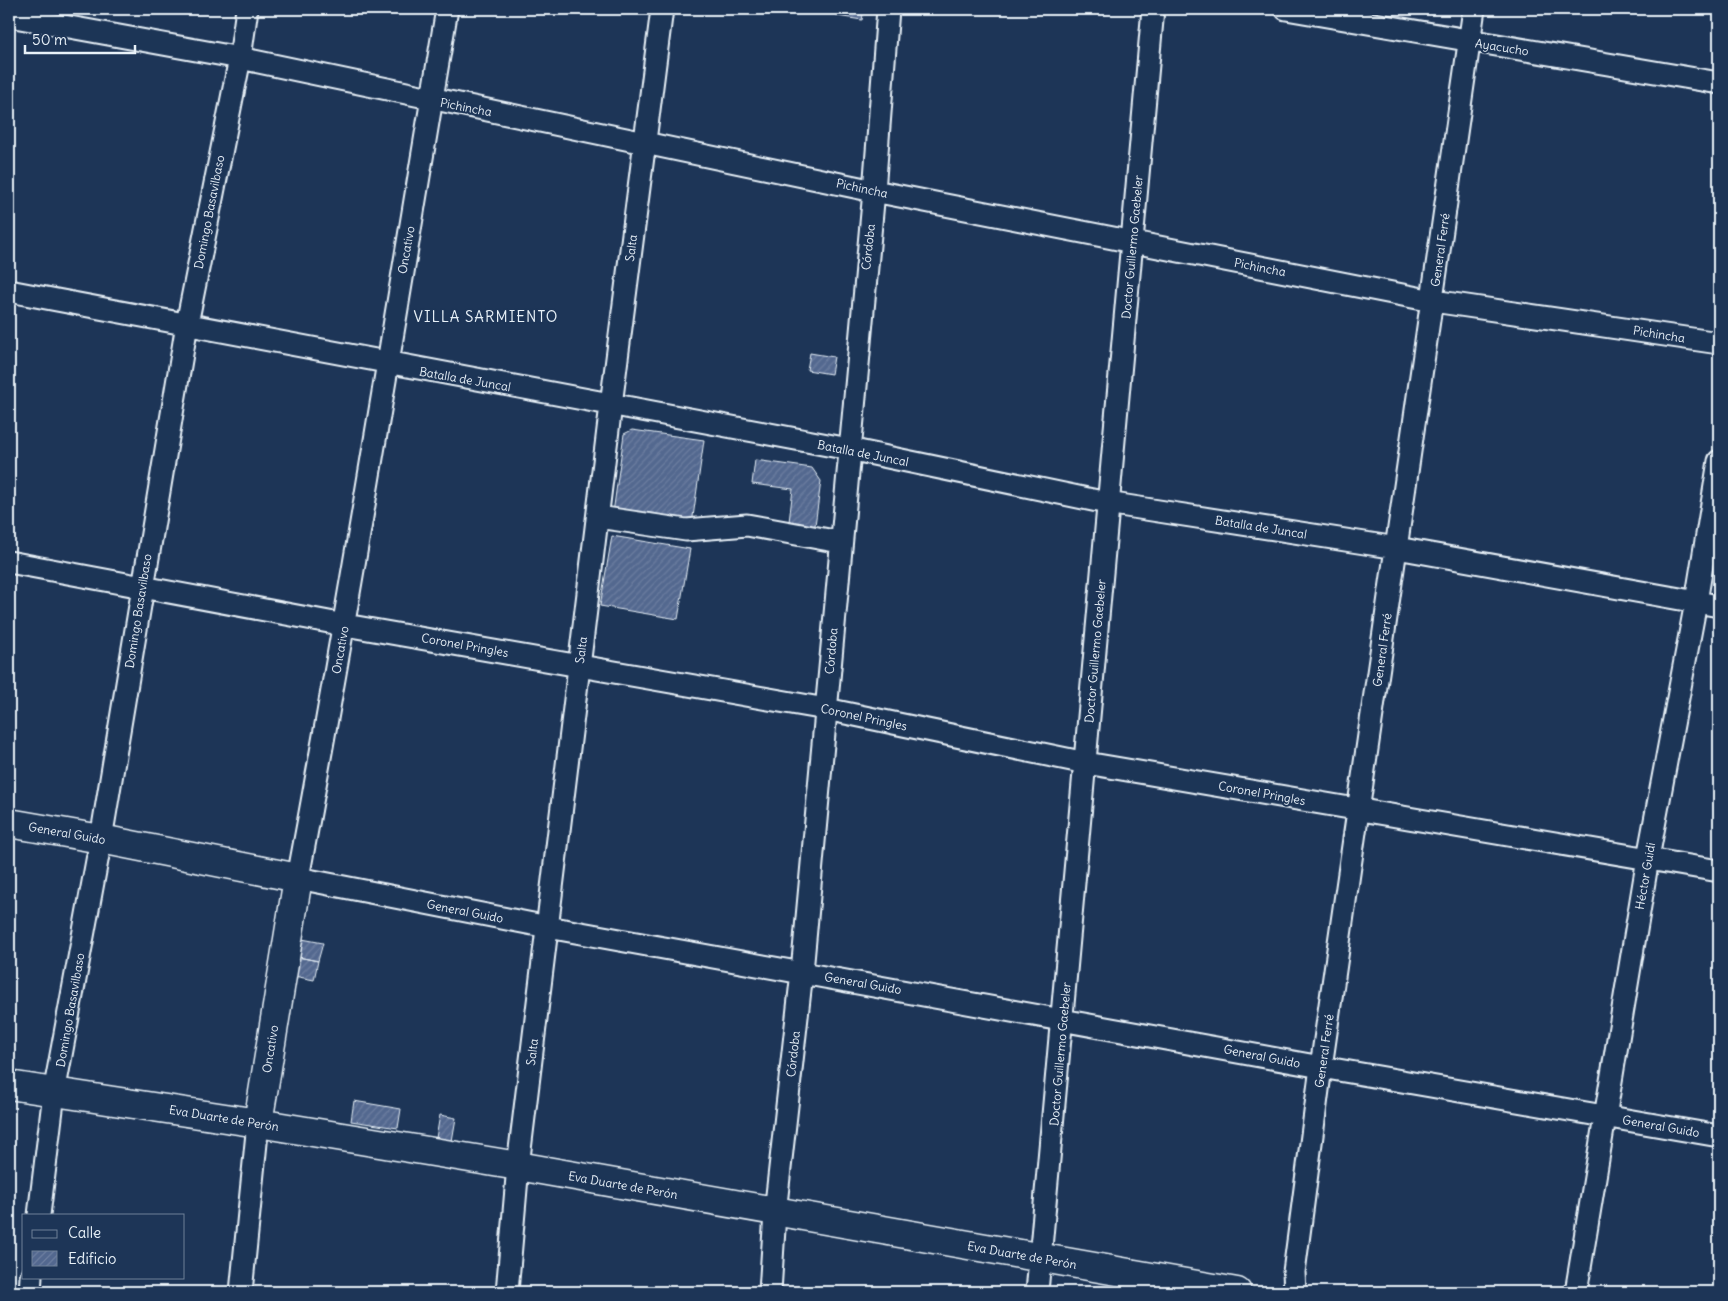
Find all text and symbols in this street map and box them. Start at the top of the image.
scale bar [25,22,135,54]
text: 50 m [32,30,67,49]
street label: Ayacucho [1474,35,1530,59]
street label: Pichincha [439,95,493,119]
street label: Domingo Basavilbaso [191,154,227,270]
street label: Doctor Guillermo Gaebeler [1118,174,1146,319]
street label: Pichincha [835,175,889,201]
street label: General Ferré [1427,212,1453,288]
street label: Córdoba [858,223,878,271]
street label: Oncativo [394,225,418,275]
street label: Salta [622,233,640,262]
street label: Pichincha [1233,255,1287,279]
district label: VILLA SARMIENTO [414,307,558,326]
street label: Pichincha [1632,322,1686,346]
street label: Batalla de Juncal [418,364,512,394]
street label: Batalla de Juncal [816,437,910,469]
street label: Batalla de Juncal [1214,512,1308,542]
street label: Domingo Basavilbaso [122,552,154,669]
street label: Doctor Guillermo Gaebeler [1081,578,1109,723]
street label: General Ferré [1369,612,1395,688]
street label: Oncativo [328,625,352,675]
street label: Córdoba [821,627,841,675]
street label: Coronel Pringles [420,630,510,660]
street label: Salta [572,635,590,664]
street label: Coronel Pringles [819,701,909,733]
street label: Coronel Pringles [1217,778,1307,808]
street label: General Guido [27,819,107,847]
street label: Héctor Guidi [1632,841,1658,911]
street label: General Guido [425,896,505,926]
street label: Domingo Basavilbaso [53,952,87,1068]
street label: General Guido [823,969,903,997]
street label: Doctor Guillermo Gaebeler [1046,981,1074,1126]
street label: General Ferré [1311,1013,1337,1089]
street label: Oncativo [259,1024,281,1074]
street label: Córdoba [783,1030,803,1078]
street label: Salta [523,1037,541,1066]
street label: General Guido [1222,1041,1302,1071]
street label: Eva Duarte de Perón [168,1102,280,1134]
street label: General Guido [1621,1112,1701,1140]
street label: Eva Duarte de Perón [567,1168,679,1202]
legend [22,1214,185,1278]
text: Calle [68,1223,101,1242]
street label: Eva Duarte de Perón [966,1238,1078,1272]
text: Edificio [68,1249,116,1268]

